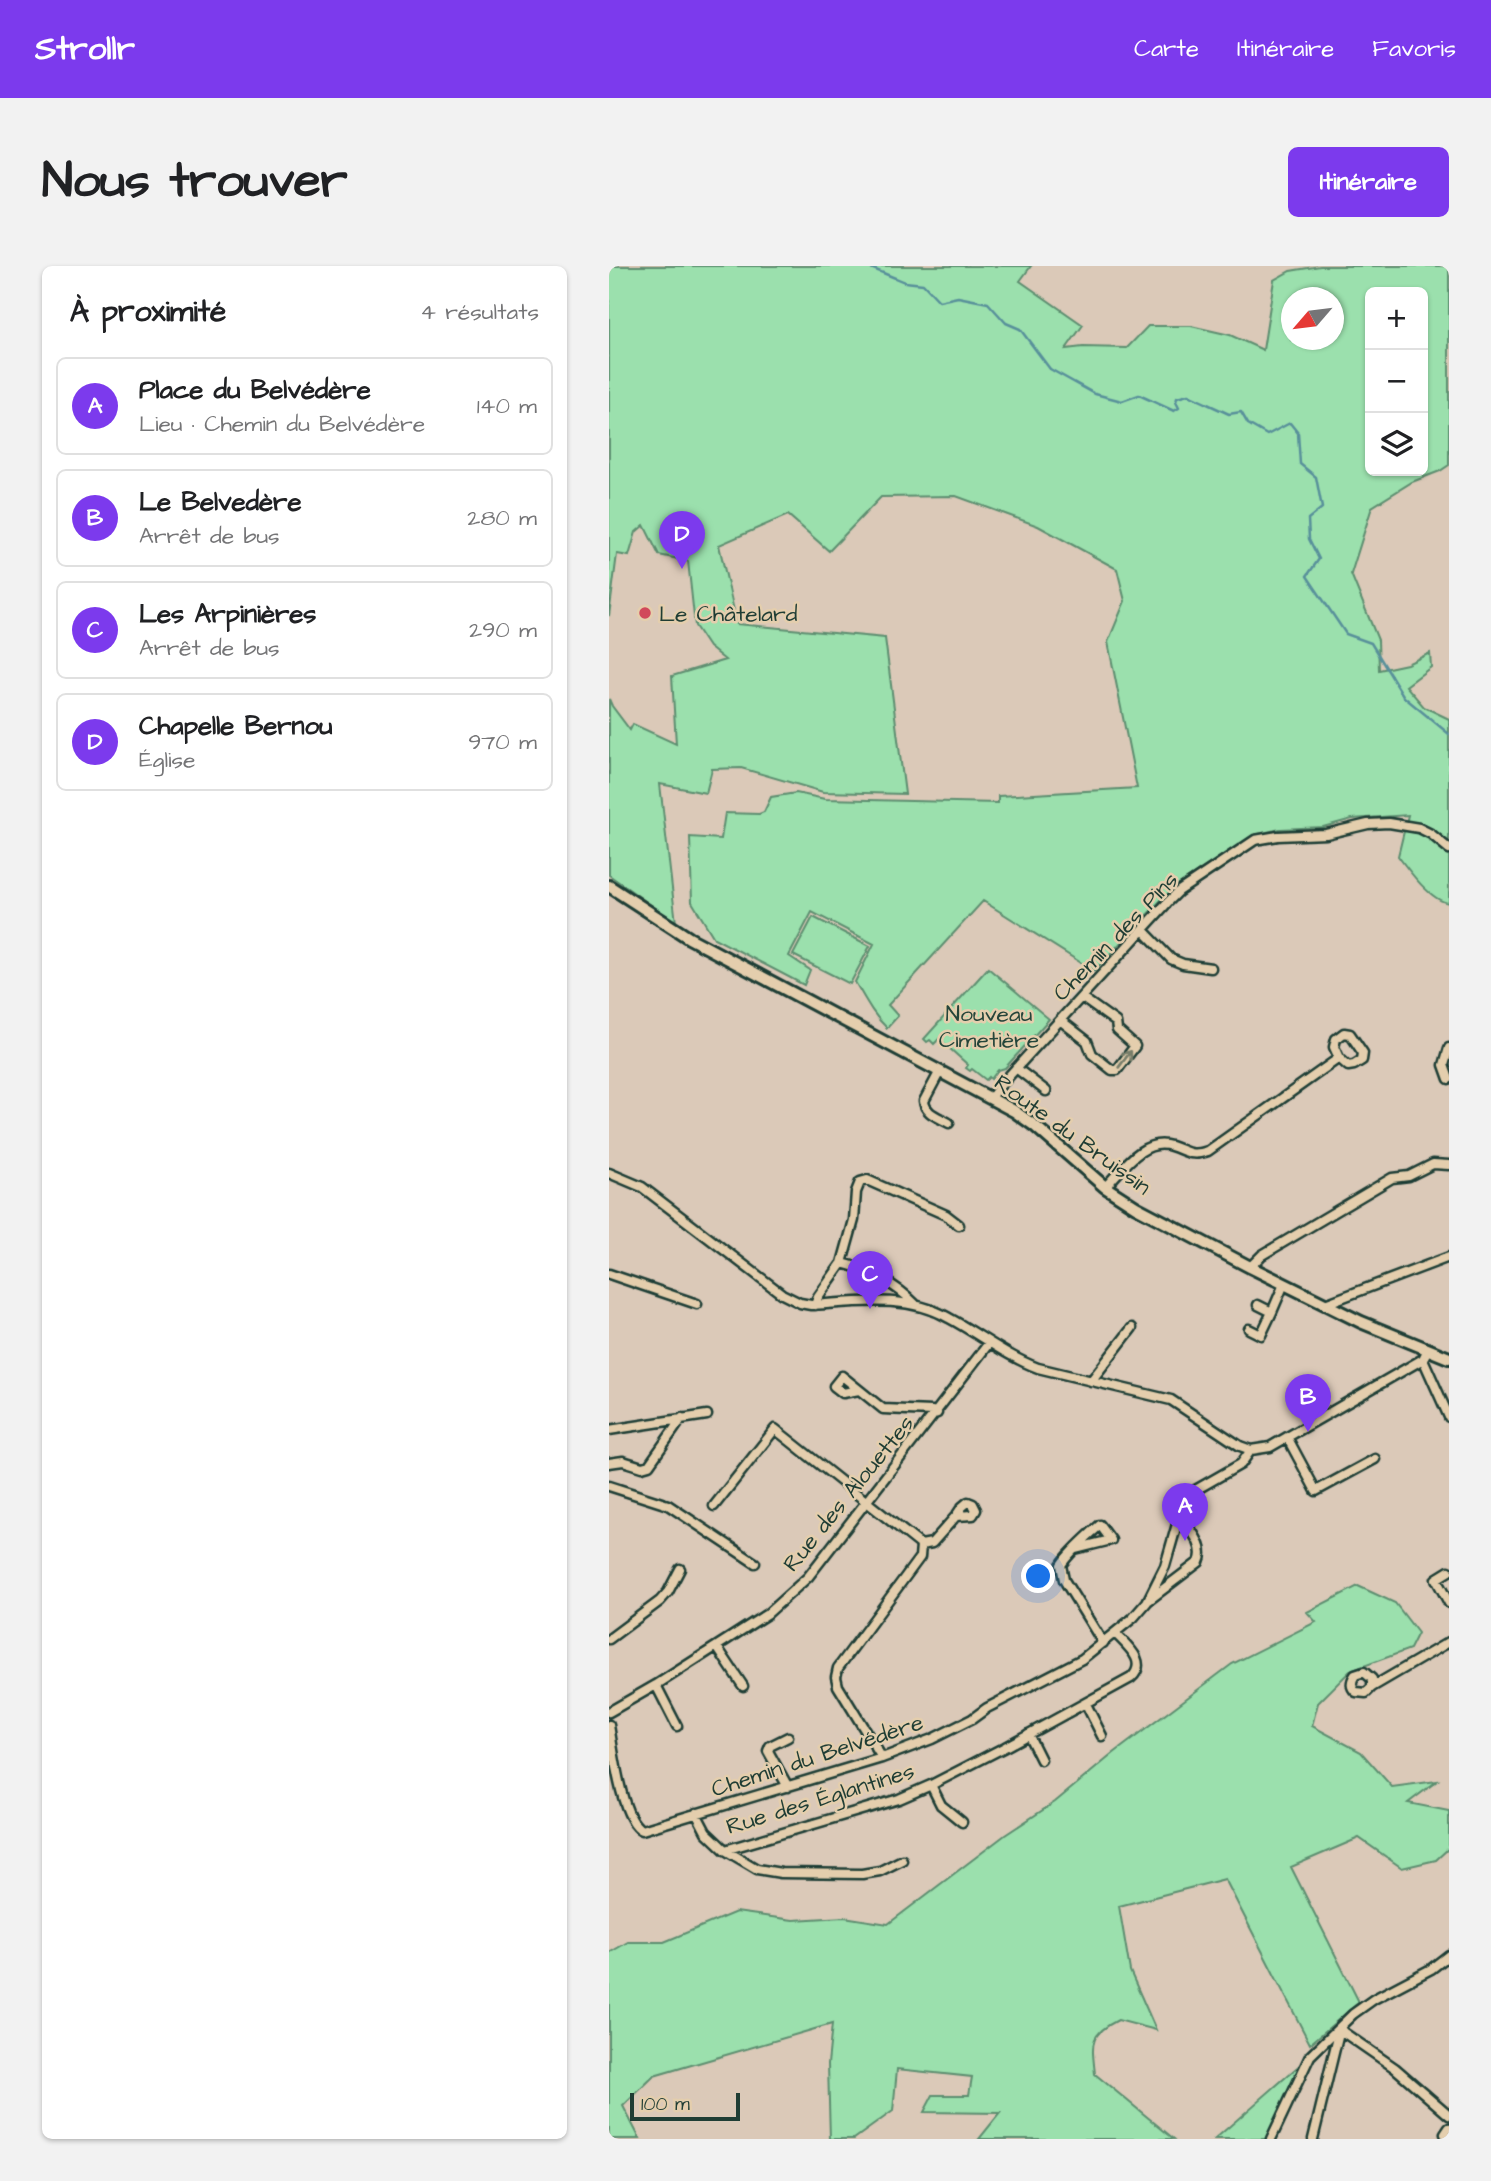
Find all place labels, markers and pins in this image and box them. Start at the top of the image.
pin: D [659,511,705,569]
place label: Le Châtelard [659,598,798,630]
marker: Le Châtelard [637,605,653,621]
pin: C [847,1251,893,1309]
pin: B [1285,1374,1331,1432]
pin: A [1162,1483,1208,1541]

